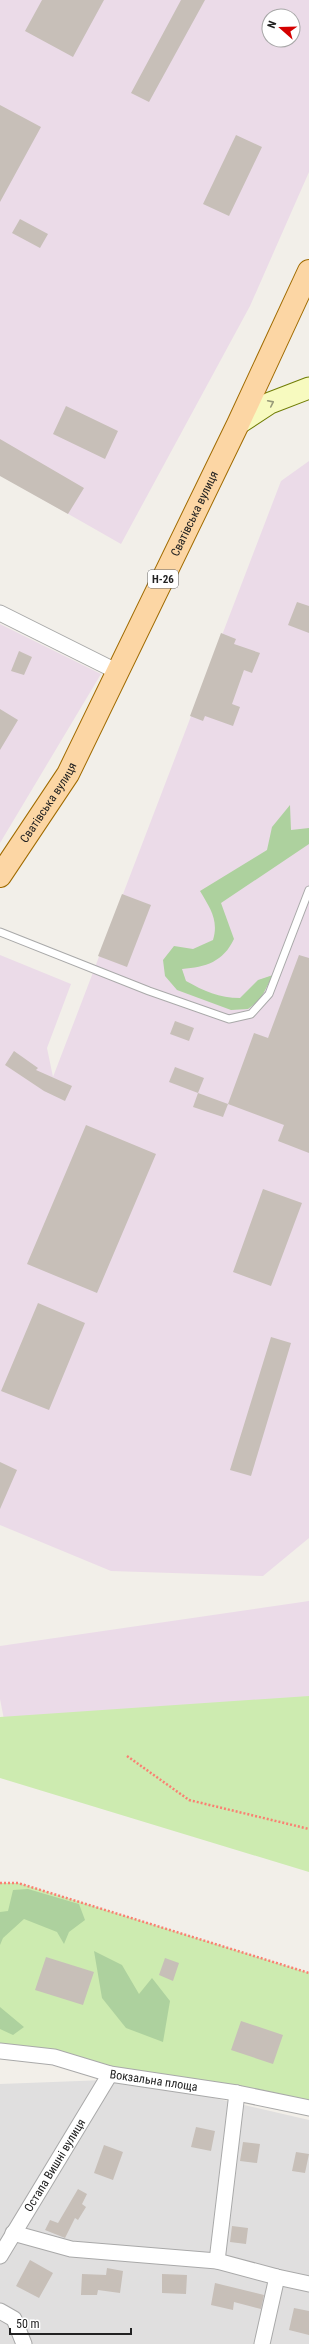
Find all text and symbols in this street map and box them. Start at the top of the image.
north arrow [261,8,301,48]
text: N [265,19,279,30]
one-way arrow [267,400,275,408]
street label: Сватівська вулиця [168,469,221,559]
road number: Н-26 [148,570,178,588]
street label: Сватівська вулиця [17,760,80,845]
street label: Вокзальна площа [109,2067,199,2094]
street label: Остапа Вишні вулиця [21,2116,88,2214]
scale bar [10,2310,131,2336]
text: 50 m [16,2317,40,2331]

